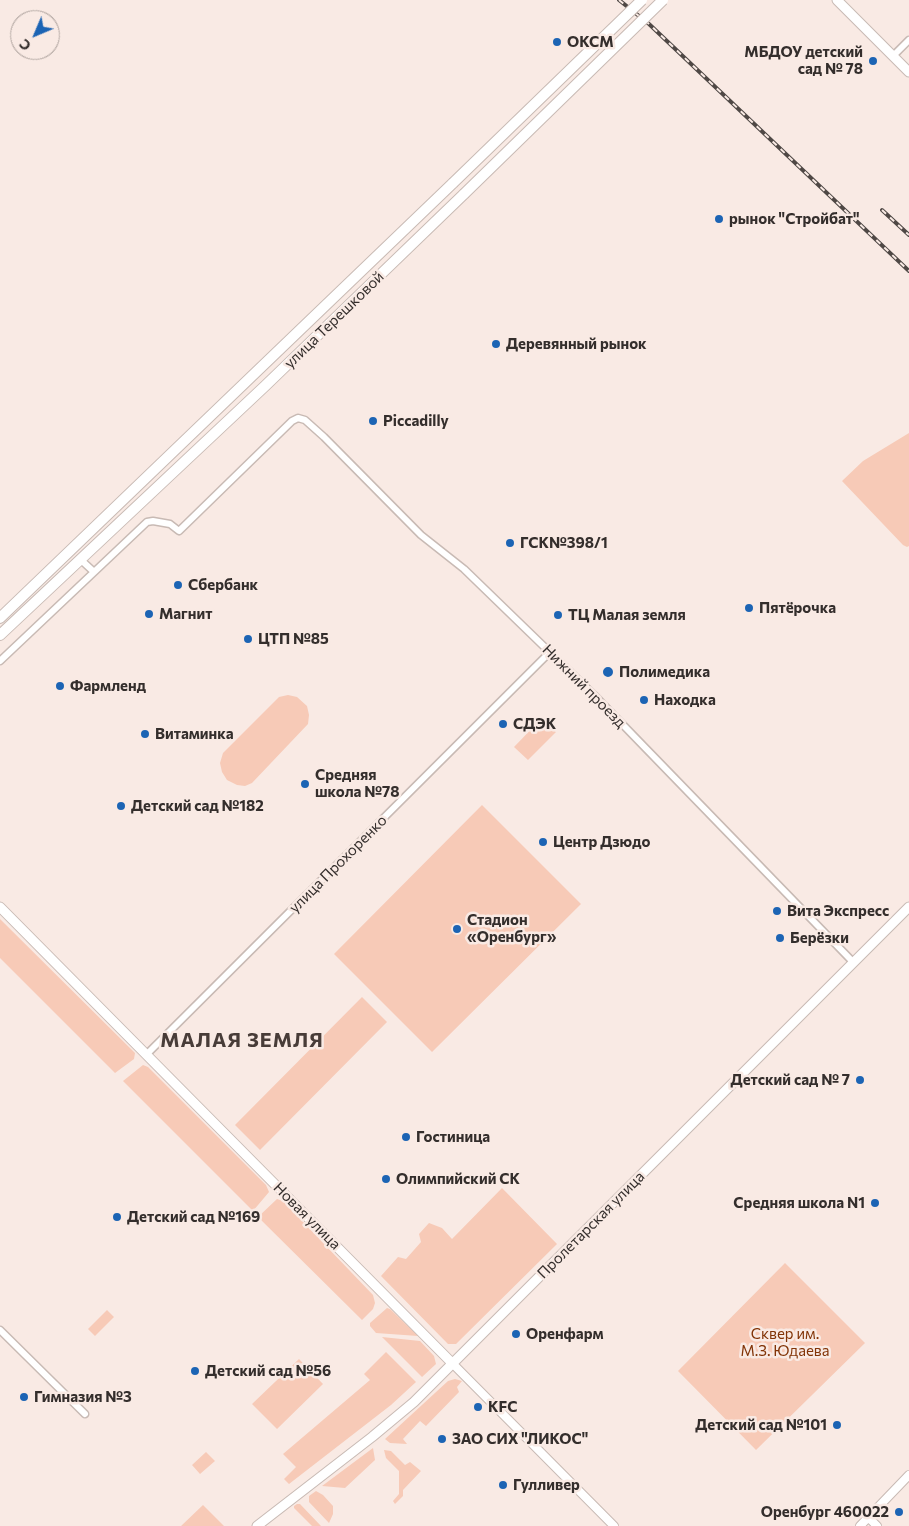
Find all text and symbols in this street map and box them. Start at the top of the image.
north arrow [10,10,60,60]
place label: ОКСМ [567,33,614,51]
text: С [15,36,34,55]
marker: ОКСМ [551,36,563,48]
place label: МБДОУ детский сад № 78 [744,43,863,78]
marker: МБДОУ детский сад № 78 [867,55,879,67]
place label: рынок "Стройбат" [729,210,860,228]
marker: рынок "Стройбат" [713,213,725,225]
street label: улица Терешковой [280,268,388,372]
place label: Деревянный рынок [506,335,647,353]
marker: Деревянный рынок [490,338,502,350]
place label: Piccadilly [383,412,449,430]
marker: Piccadilly [367,415,379,427]
place label: ГСК№398/1 [520,534,608,552]
marker: ГСК№398/1 [504,537,516,549]
place label: Сбербанк [188,576,258,594]
marker: Сбербанк [172,579,184,591]
place label: Пятёрочка [759,599,836,617]
marker: Пятёрочка [743,602,755,614]
place label: Магнит [159,605,212,623]
place label: ТЦ Малая земля [568,606,686,624]
marker: Магнит [143,608,155,620]
marker: ТЦ Малая земля [552,609,564,621]
place label: ЦТП №85 [258,630,329,648]
marker: ЦТП №85 [242,633,254,645]
street label: Нижний проезд [539,641,629,731]
place label: Полимедика [619,663,710,681]
marker: Полимедика [601,665,615,679]
place label: Фармленд [70,677,146,695]
marker: Фармленд [54,680,66,692]
place label: Находка [654,691,716,709]
marker: Находка [638,694,650,706]
place label: СДЭК [513,715,556,733]
marker: СДЭК [497,718,509,730]
place label: Витаминка [155,725,234,743]
marker: Витаминка [139,728,151,740]
place label: Средняя школа №78 [315,766,399,801]
marker: Средняя школа №78 [299,778,311,790]
place label: Детский сад №182 [131,797,264,815]
marker: Детский сад №182 [115,800,127,812]
street label: улица Прохоренко [285,811,391,917]
place label: Центр Дзюдо [553,833,650,851]
marker: Центр Дзюдо [537,836,549,848]
place label: Вита Экспресс [787,902,889,920]
marker: Вита Экспресс [771,905,783,917]
place label: Стадион «Оренбург» [467,911,556,946]
marker: Стадион «Оренбург» [451,923,463,935]
place label: Берёзки [790,929,849,947]
marker: Берёзки [774,932,786,944]
district label: МАЛАЯ ЗЕМЛЯ [159,1028,325,1052]
place label: Детский сад № 7 [731,1071,850,1089]
marker: Детский сад № 7 [854,1074,866,1086]
place label: Гостиница [416,1128,490,1146]
marker: Гостиница [400,1131,412,1143]
street label: Пролетарская улица [534,1168,648,1282]
place label: Олимпийский СК [396,1170,520,1188]
marker: Олимпийский СК [380,1173,392,1185]
street label: Новая улица [270,1179,344,1253]
place label: Средняя школа N1 [733,1194,865,1212]
marker: Средняя школа N1 [869,1197,881,1209]
place label: Детский сад №169 [127,1208,260,1226]
marker: Детский сад №169 [111,1211,123,1223]
place label: Оренфарм [526,1325,604,1343]
park label: Сквер им. М.З. Юдаева [740,1325,830,1360]
marker: Оренфарм [510,1328,522,1340]
place label: Детский сад №56 [205,1362,331,1380]
marker: Детский сад №56 [189,1365,201,1377]
place label: Гимназия №3 [34,1388,132,1406]
marker: Гимназия №3 [18,1391,30,1403]
place label: KFC [488,1398,517,1416]
marker: KFC [472,1401,484,1413]
place label: Детский сад №101 [695,1416,827,1434]
marker: Детский сад №101 [831,1419,843,1431]
place label: ЗАО СИХ "ЛИКОС" [452,1430,588,1448]
marker: ЗАО СИХ "ЛИКОС" [436,1433,448,1445]
place label: Гулливер [513,1476,580,1494]
marker: Гулливер [497,1479,509,1491]
place label: Оренбург 460022 [761,1503,889,1521]
marker: Оренбург 460022 [893,1506,905,1518]

